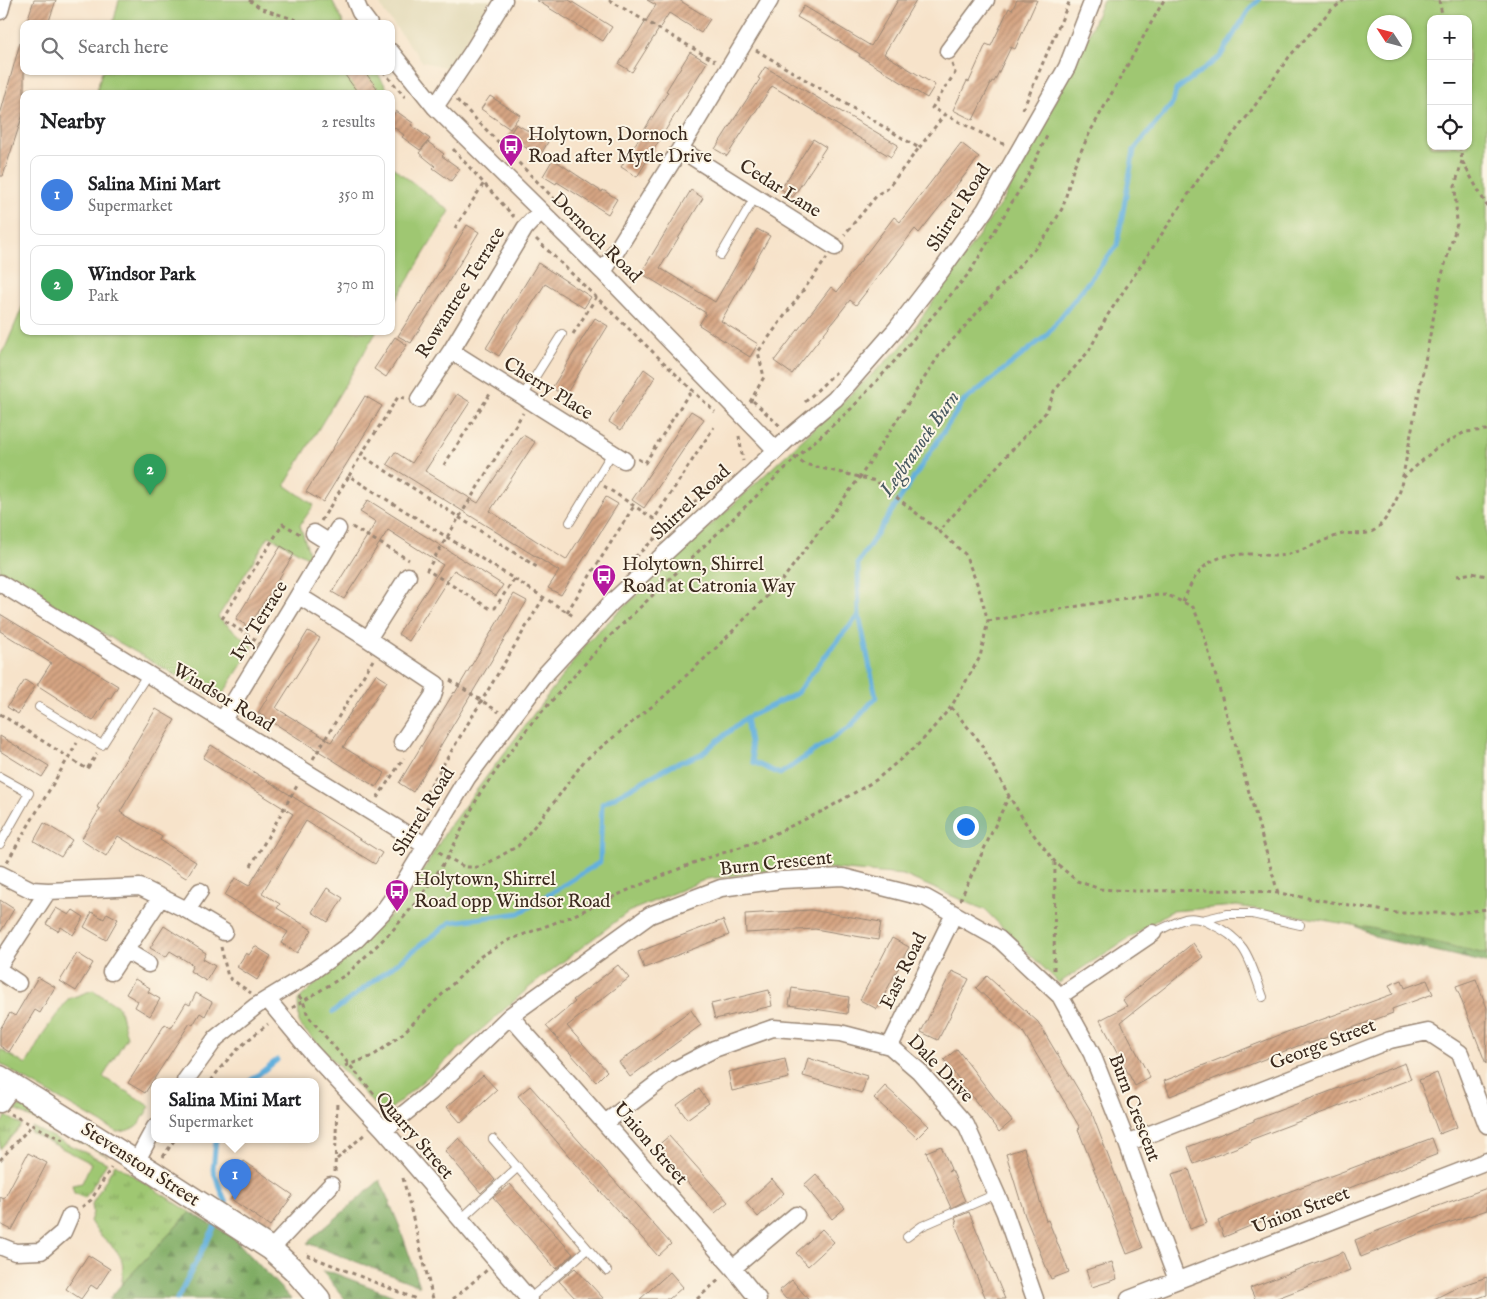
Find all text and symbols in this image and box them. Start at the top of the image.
north arrow [1367,15,1412,60]
map controls [1427,15,1472,150]
button: + [1427,15,1472,60]
search box [20,20,395,75]
icon: search [38,34,66,62]
text: Search here [78,36,169,60]
button: − [1427,60,1472,105]
button: locate [1427,105,1472,150]
text: Nearby [40,109,105,136]
text: 2 results [321,113,375,133]
place label: Holytown, Dornoch Road after Mytle Drive [528,123,712,169]
bus stop icon: Holytown, Dornoch Road after Mytle Drive [498,133,524,167]
street label: Cedar Lane [734,154,826,224]
street label: Shirrel Road [922,159,997,256]
text: Salina Mini Mart [88,173,221,197]
text: 1 [54,185,60,205]
text: 350 m [339,185,374,205]
street label: Dornoch Road [546,188,647,289]
text: Supermarket [88,197,173,217]
street label: Rowantree Terrace [411,223,511,363]
text: Windsor Park [88,263,196,287]
text: 2 [53,275,61,295]
text: 370 m [337,275,374,295]
text: Park [88,287,118,307]
street label: Cherry Place [499,352,597,426]
water label: Legbranock Burn [874,386,966,503]
pin: 2 [134,454,166,495]
street label: Shirrel Road [646,460,736,546]
place label: Holytown, Shirrel Road at Catronia Way [622,553,796,599]
bus stop icon: Holytown, Shirrel Road at Catronia Way [591,563,617,597]
street label: Ivy Terrace [226,576,294,665]
street label: Windsor Road [168,658,279,738]
street label: Shirrel Road [387,763,461,861]
your location [953,814,979,840]
street label: Burn Crescent [719,846,834,882]
place label: Holytown, Shirrel Road opp Windsor Road [414,868,611,914]
bus stop icon: Holytown, Shirrel Road opp Windsor Road [384,878,410,912]
street label: East Road [875,928,933,1013]
street label: George Street [1267,1014,1380,1076]
street label: Dale Drive [902,1030,979,1108]
street label: Burn Crescent [1103,1051,1166,1165]
popup [151,1078,319,1143]
street label: Quarry Street [369,1087,459,1185]
text: Salina Mini Mart [169,1089,301,1113]
street label: Union Street [607,1098,693,1191]
text: Supermarket [169,1113,253,1133]
street label: Stevenston Street [76,1118,204,1213]
pin: 1 [219,1159,251,1200]
street label: Union Street [1249,1181,1354,1241]

